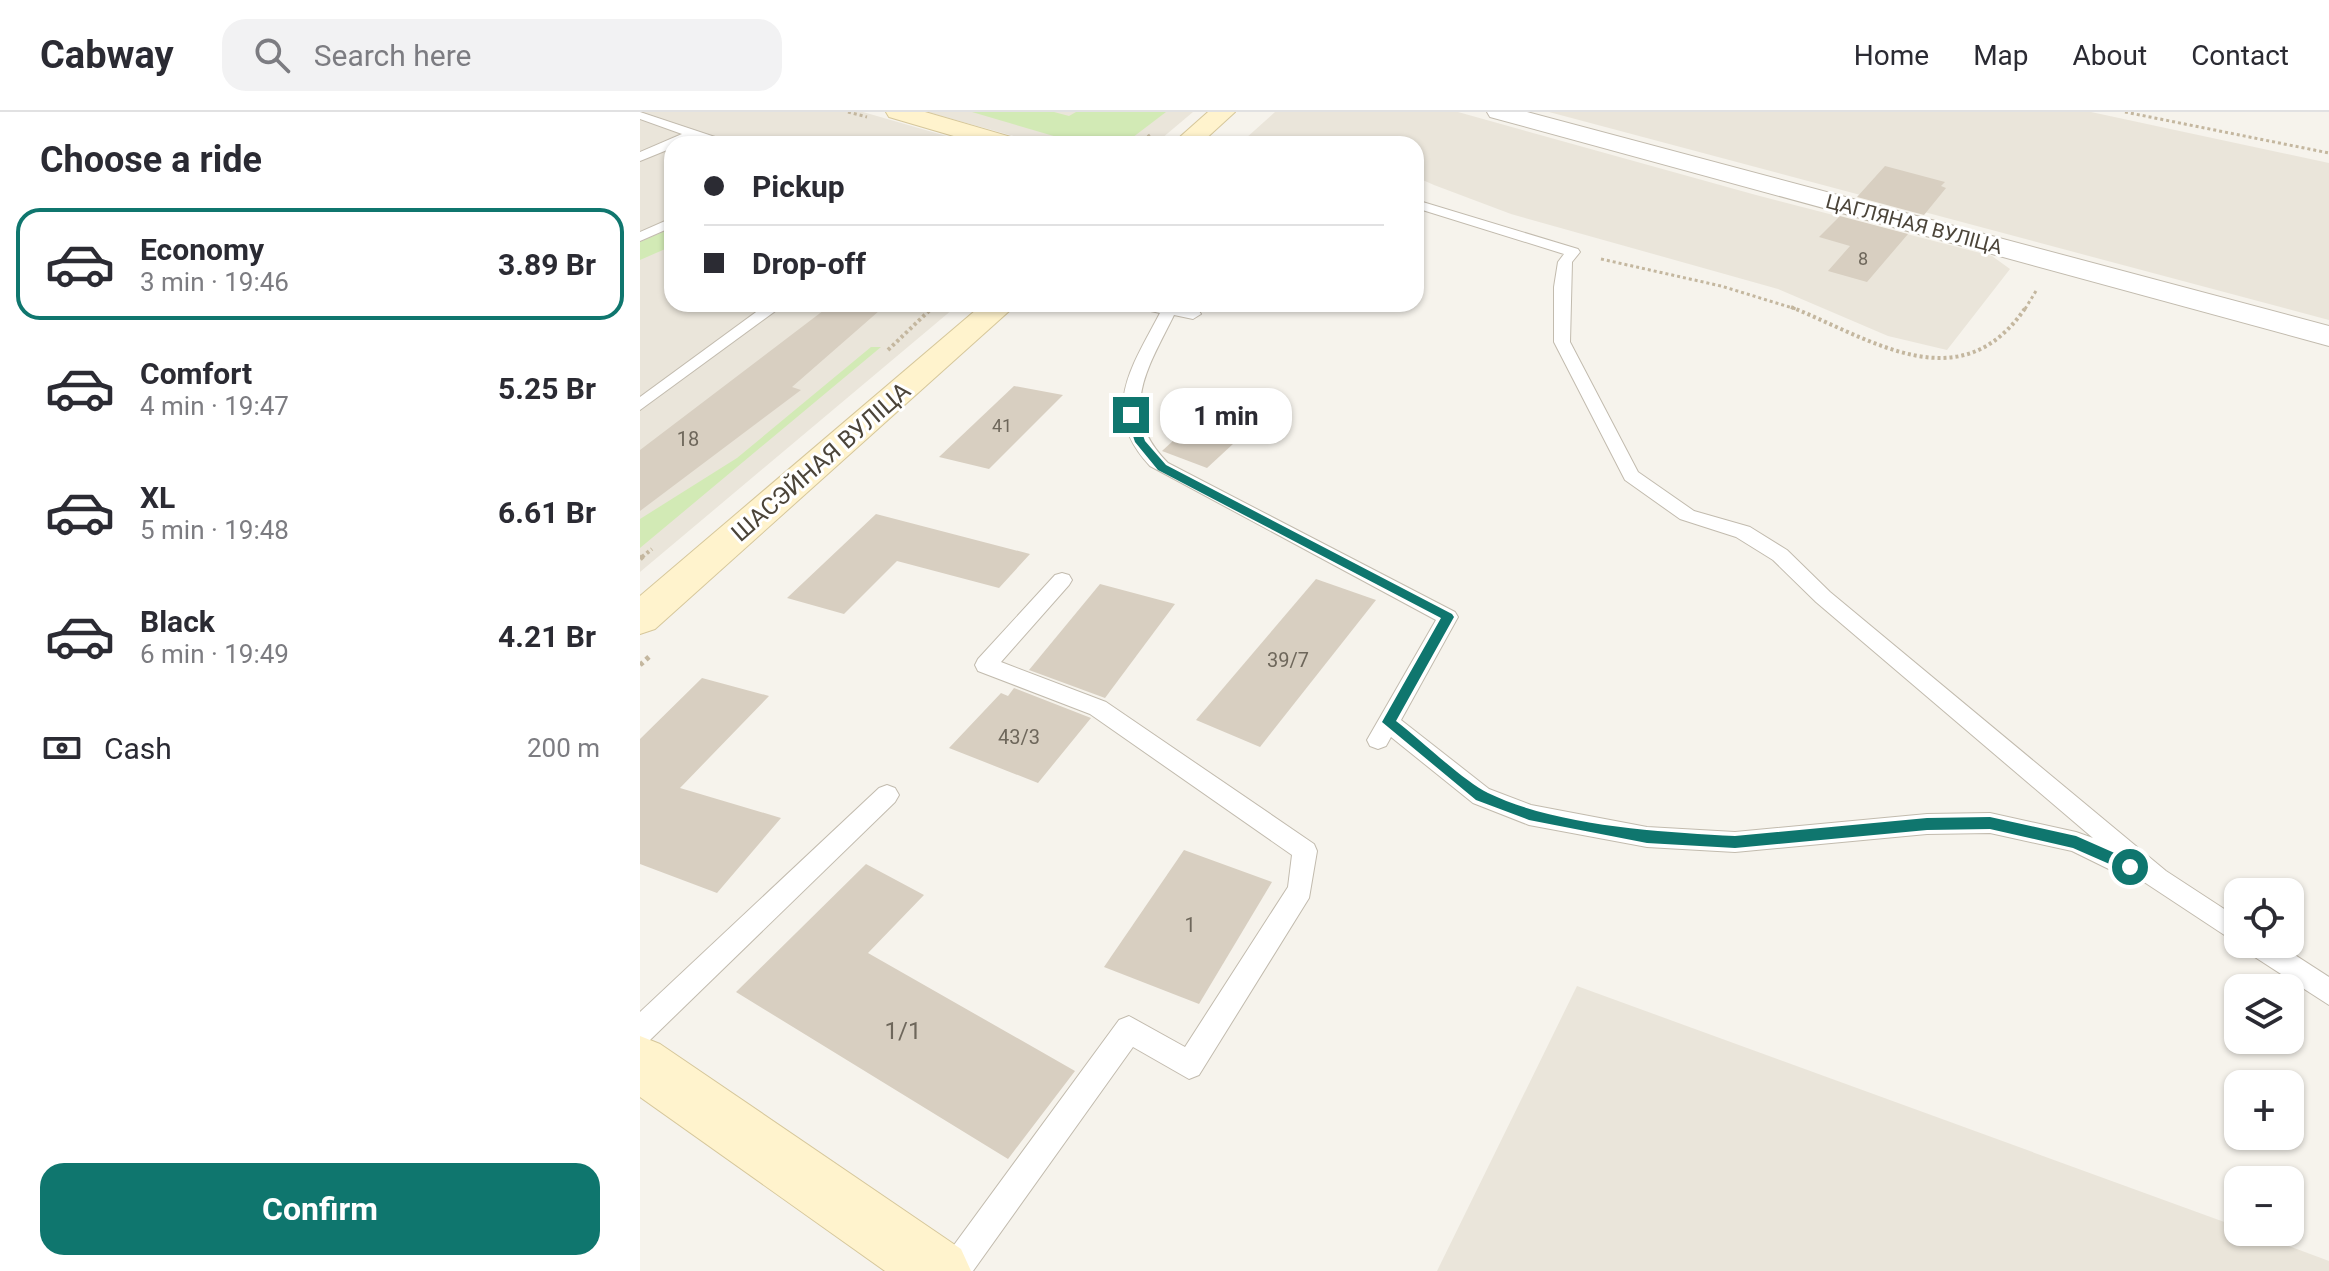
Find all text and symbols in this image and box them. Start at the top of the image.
search box [222,19,782,91]
text: Cabway [40,33,174,77]
icon: search [250,33,294,77]
text: Search here [314,38,472,73]
text: Home [1854,39,1929,72]
text: Map [1973,39,2029,72]
text: About [2073,39,2147,72]
text: Contact [2191,39,2289,72]
text: Choose a ride [40,139,262,181]
text: Pickup [752,169,845,204]
street label: ЦАГЛЯНАЯ ВУЛІЦА [1823,189,2005,259]
icon: car [44,228,116,300]
text: Economy [140,232,264,267]
text: Drop-off [752,246,866,281]
text: 3.89 Br [498,247,596,282]
house number: 8 [1858,248,1868,269]
text: 3 min · 19:46 [140,267,289,297]
icon: car [44,352,116,424]
text: Comfort [140,356,252,391]
text: 5.25 Br [498,371,596,406]
street label: ШАСЭЙНАЯ ВУЛІЦА [726,377,916,547]
callout: 1 min [1159,387,1291,443]
text: 4 min · 19:47 [140,391,289,421]
route end [1113,397,1149,433]
text: 1 min [1193,401,1259,431]
house number: 41 [992,415,1012,436]
house number: 18 [677,427,699,451]
icon: car [44,476,116,548]
text: XL [140,480,175,515]
text: 6.61 Br [498,495,596,530]
text: 5 min · 19:48 [140,515,289,545]
icon: car [44,600,116,672]
text: Black [140,604,215,639]
text: 4.21 Br [498,619,596,654]
text: 6 min · 19:49 [140,639,289,669]
house number: 39/7 [1267,648,1309,672]
house number: 43/3 [998,725,1040,749]
icon: cash [40,726,84,770]
text: Cash [104,731,172,766]
text: 200 m [527,733,600,763]
route start [2112,849,2148,885]
map controls [2224,878,2304,1246]
button: locate [2224,878,2304,958]
house number: 1 [1184,913,1196,937]
button: layers [2224,974,2304,1054]
house number: 1/1 [885,1017,921,1045]
button: + [2224,1070,2304,1150]
button: Confirm [40,1163,600,1255]
button: − [2224,1166,2304,1246]

